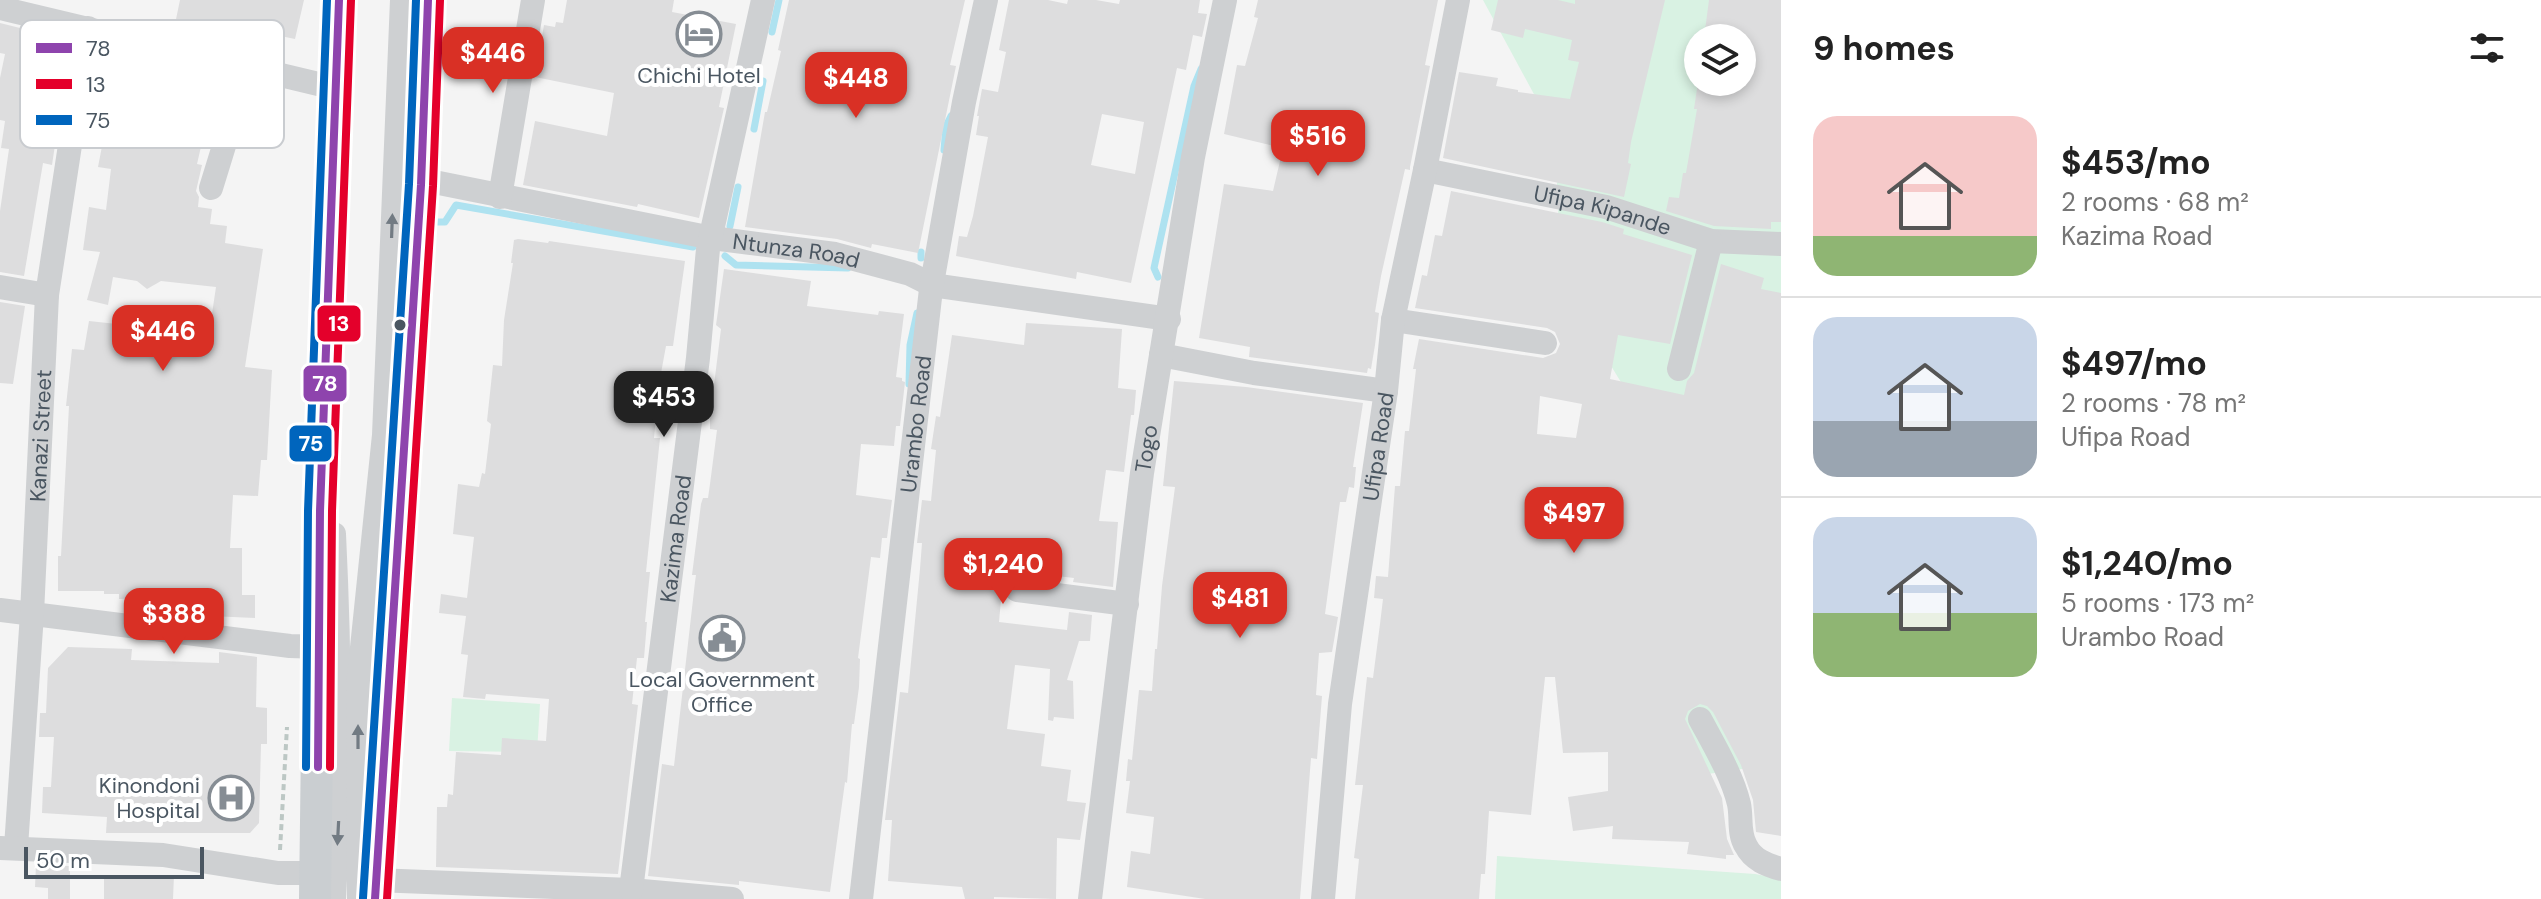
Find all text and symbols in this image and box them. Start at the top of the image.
hotel icon: Chichi Hotel [675,10,723,58]
legend [20,20,284,148]
map controls [1684,24,1756,96]
button: layers [1684,24,1756,96]
text: 9 homes [1813,26,1955,71]
icon: filters [2465,26,2509,70]
pin: $446 [446,27,540,95]
text: 78 [86,34,111,63]
text: $446 [460,36,526,70]
pin: $448 [809,52,903,120]
place label: Chichi Hotel [637,61,761,90]
text: $448 [823,61,889,95]
text: 13 [86,70,106,99]
text: 75 [86,106,111,135]
pin: $516 [1271,110,1365,178]
text: $516 [1289,119,1347,153]
text: $453/mo [2061,140,2211,185]
icon: home [1877,148,1973,244]
street label: Ufipa Kipande [1531,178,1675,242]
text: 2 rooms · 68 m² [2061,185,2249,219]
one-way arrow [386,213,399,238]
text: Kazima Road [2061,219,2213,253]
street label: Ntunza Road [731,226,863,274]
line badge: 13 [316,304,362,343]
pin: $446 [116,305,210,373]
text: 13 [328,309,350,338]
text: $446 [130,314,196,348]
unlabelled marker [392,317,408,333]
text: $497/mo [2061,341,2207,386]
icon: home [1877,349,1973,445]
street label: Urambo Road [893,354,938,494]
line badge: 78 [302,364,348,403]
street label: Kanazi Street [23,369,58,503]
text: 78 [312,369,338,398]
pin: $453 [617,371,711,439]
text: $453 [632,380,696,414]
text: 2 rooms · 78 m² [2061,386,2246,420]
street label: Ufipa Road [1356,390,1400,503]
text: Ufipa Road [2061,420,2191,454]
street label: Togo [1128,423,1164,474]
line badge: 75 [288,424,333,463]
text: 75 [299,429,323,458]
street label: Kazima Road [653,473,698,604]
pin: $497 [1527,487,1621,555]
text: $497 [1543,496,1605,530]
pin: $1,240 [938,538,1068,606]
text: $1,240/mo [2061,541,2233,586]
text: $1,240 [962,547,1044,581]
icon: home [1877,549,1973,645]
pin: $481 [1193,572,1287,640]
text: $481 [1211,581,1269,615]
text: 5 rooms · 173 m² [2061,586,2254,620]
pin: $388 [127,588,221,656]
text: $388 [142,597,206,631]
public building icon: Local Government Office [698,614,746,662]
text: Urambo Road [2061,620,2224,654]
place label: Local Government Office [629,665,815,719]
one-way arrow [352,724,364,749]
place label: Kinondoni Hospital [99,771,200,825]
hospital icon: Kinondoni Hospital [207,774,255,822]
one-way arrow [331,821,344,846]
scale bar [24,843,204,879]
text: 50 m [36,846,90,875]

